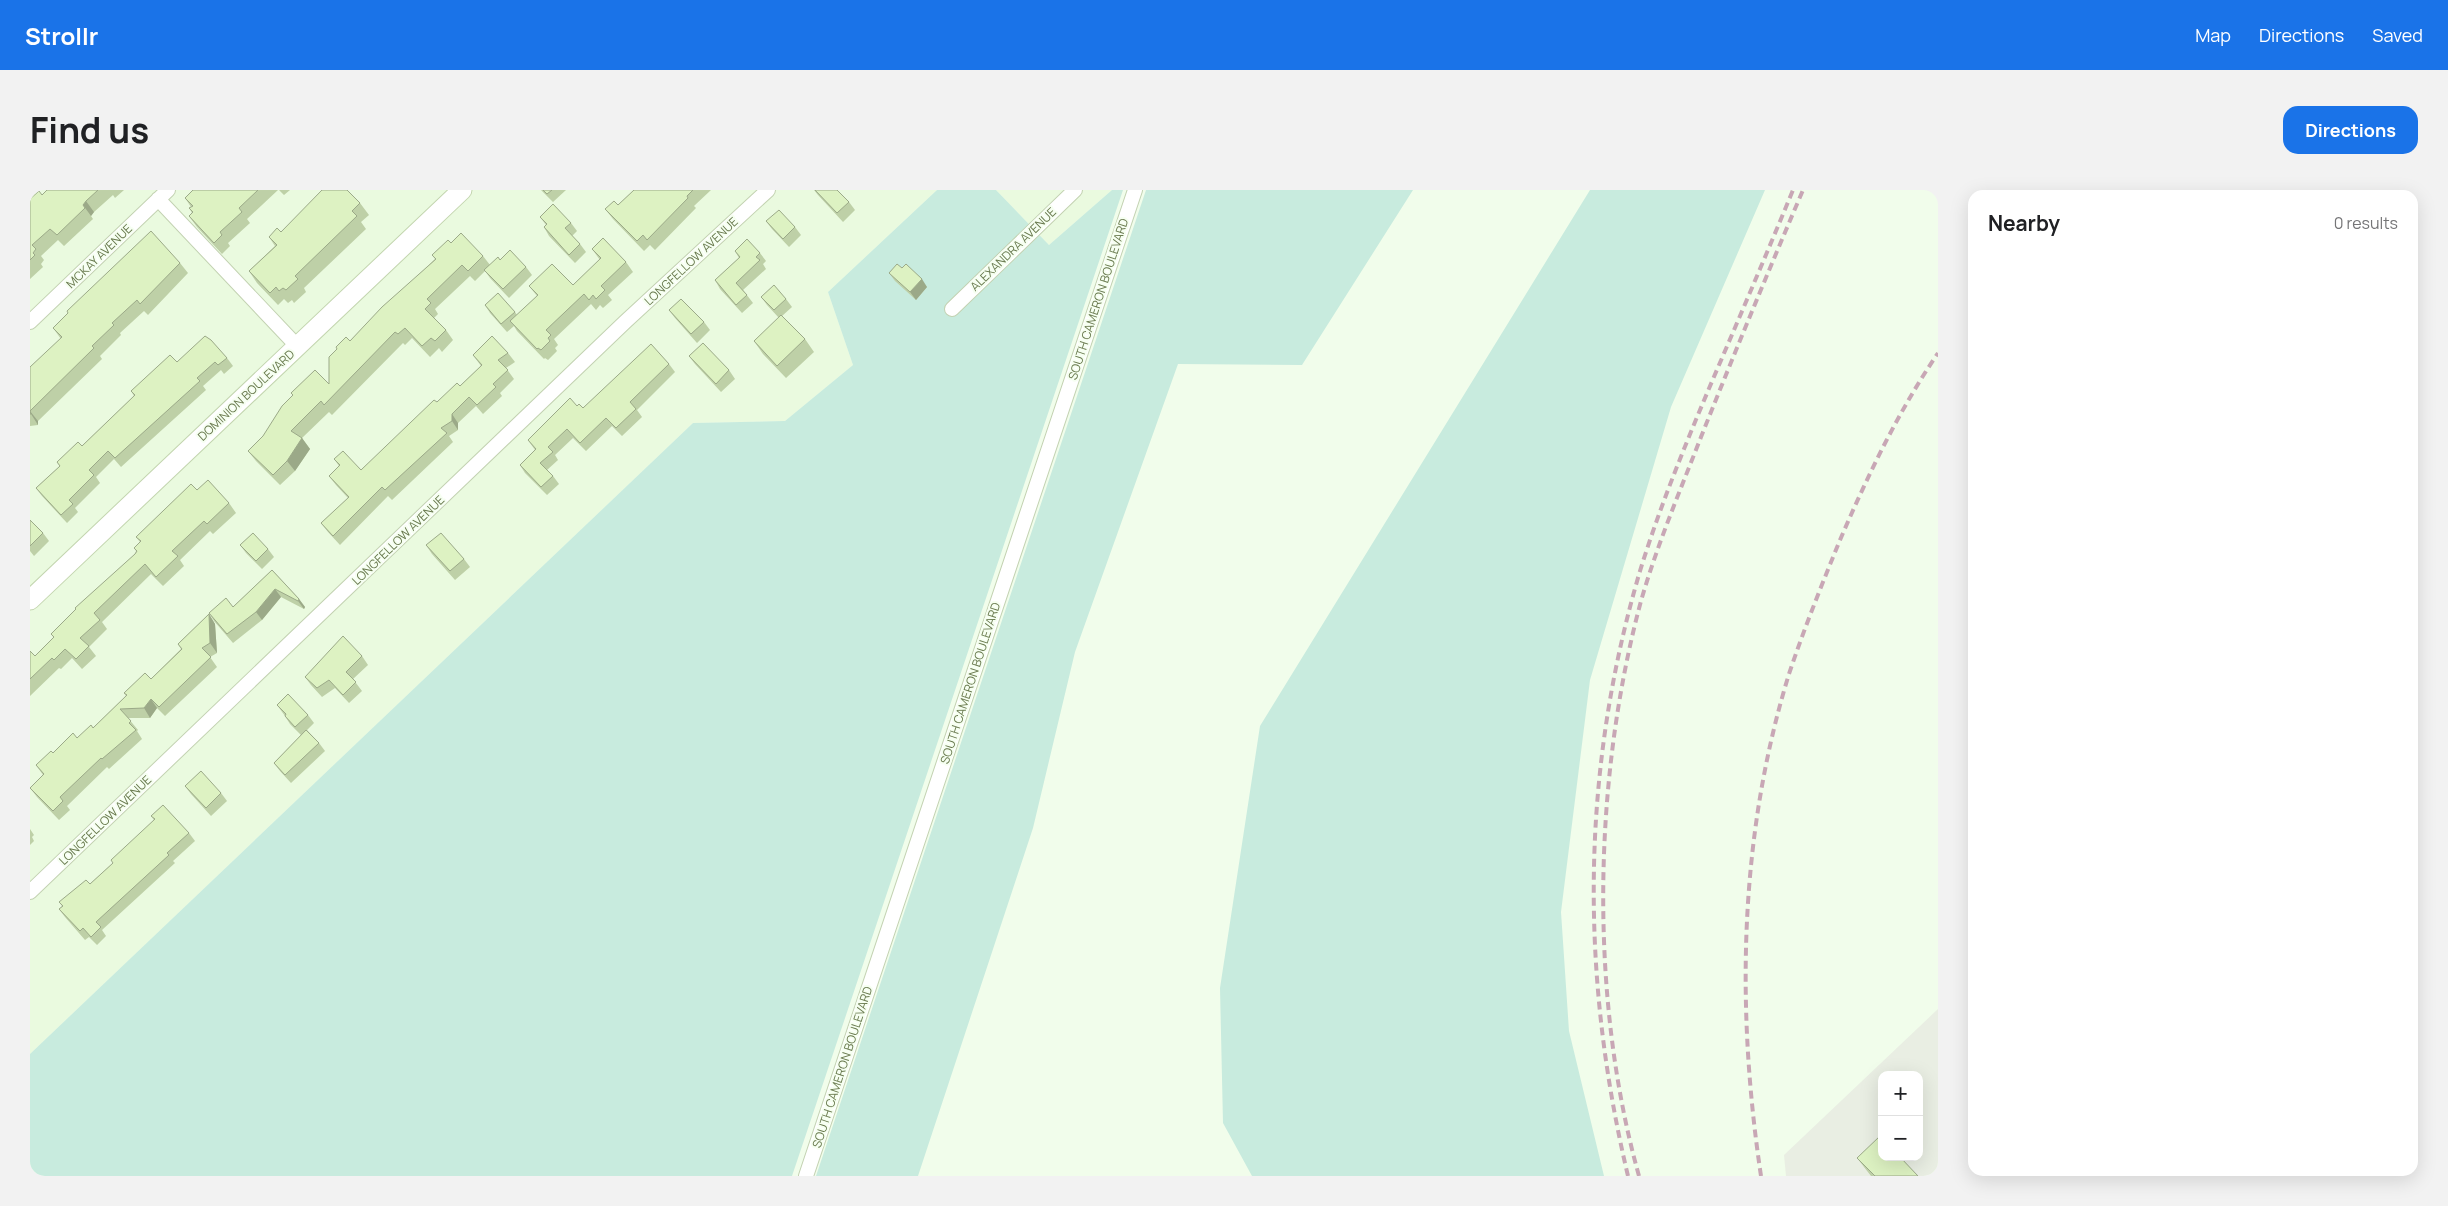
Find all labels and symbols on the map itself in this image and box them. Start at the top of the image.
street label: ALEXANDRA AVENUE [966,203,1060,295]
street label: LONGFELLOW AVENUE [640,213,742,309]
street label: SOUTH CAMERON BOULEVARD [1064,216,1132,382]
street label: MCKAY AVENUE [62,220,136,292]
street label: DOMINION BOULEVARD [194,345,298,445]
street label: LONGFELLOW AVENUE [348,491,448,589]
street label: SOUTH CAMERON BOULEVARD [936,600,1004,766]
street label: LONGFELLOW AVENUE [55,771,155,869]
street label: SOUTH CAMERON BOULEVARD [808,984,876,1150]

